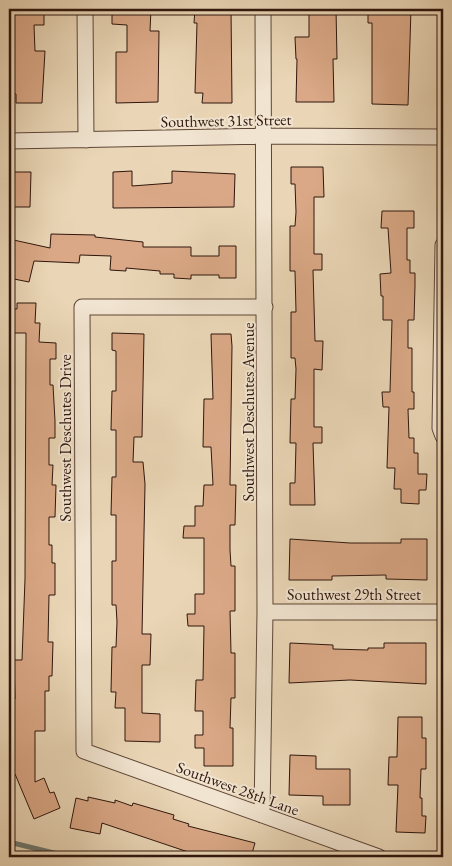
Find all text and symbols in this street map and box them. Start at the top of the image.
street label: Southwest 31st Street [160,109,292,132]
street label: Southwest Deschutes Avenue [238,322,259,502]
street label: Southwest Deschutes Drive [55,354,76,522]
street label: Southwest 29th Street [287,584,421,605]
street label: Southwest 28th Lane [174,757,302,820]

